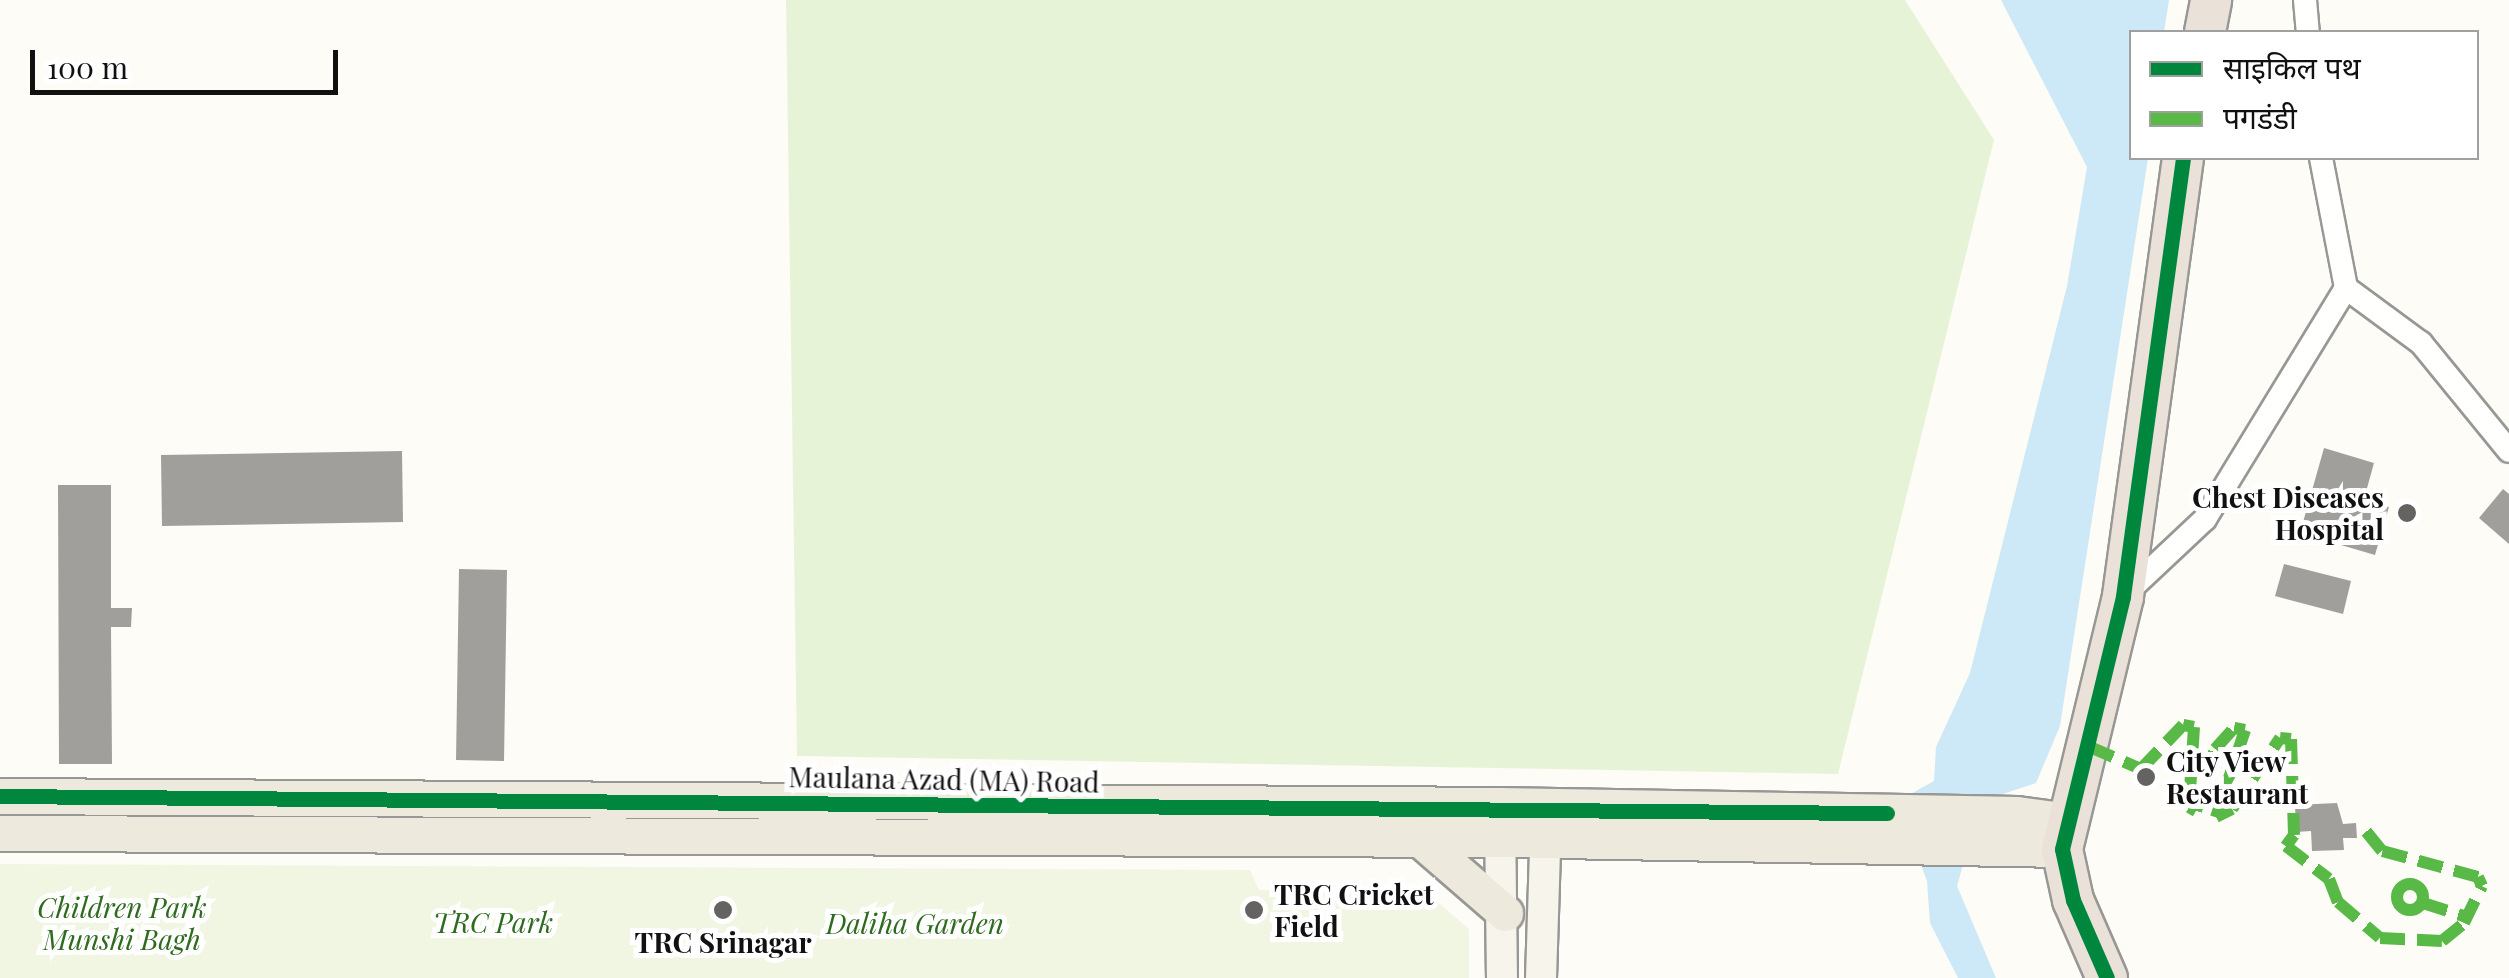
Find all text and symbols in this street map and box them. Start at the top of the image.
scale bar [35,30,342,92]
legend [2129,30,2479,160]
text: 100 m [47,47,128,87]
text: साइकिल पथ [2223,47,2361,87]
text: पगडंडी [2223,97,2297,137]
place label: Chest Diseases Hospital [2192,480,2384,546]
marker: Chest Diseases Hospital [2394,500,2420,526]
place label: City View Restaurant [2166,744,2308,810]
street label: Maulana Azad (MA) Road [788,759,1100,799]
marker: City View Restaurant [2135,766,2157,788]
place label: TRC Cricket Field [1274,877,1434,943]
park label: Children Park Munshi Bagh [37,890,207,956]
marker: TRC Srinagar [712,899,734,921]
marker: TRC Cricket Field [1243,899,1265,921]
park label: TRC Park [433,905,553,939]
park label: Daliha Garden [826,906,1004,940]
place label: TRC Srinagar [634,925,812,959]

